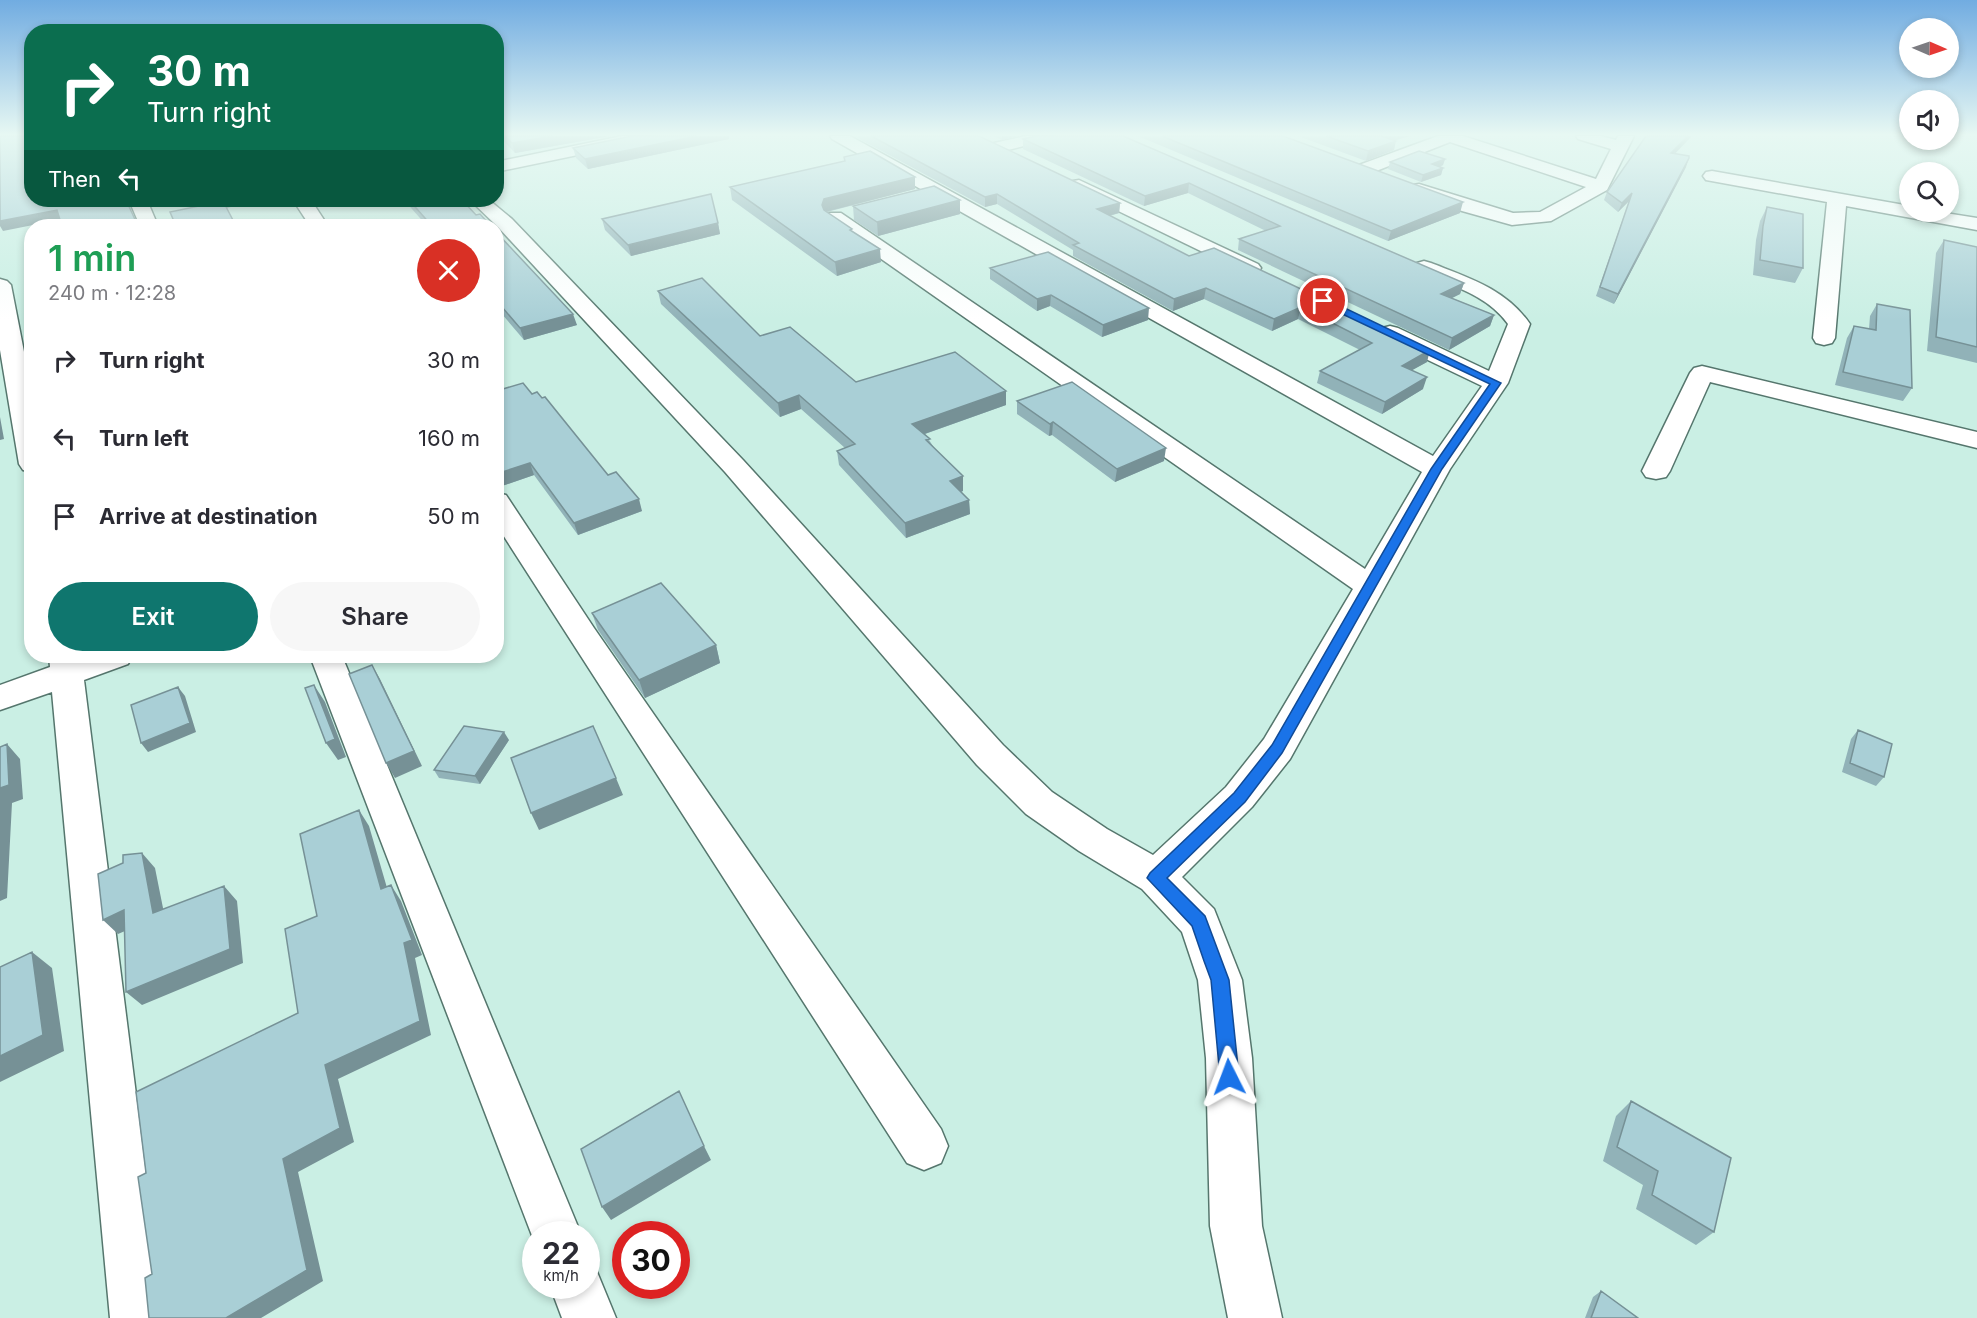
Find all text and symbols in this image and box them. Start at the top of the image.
north arrow [1899,18,1959,78]
map controls [1899,18,1959,222]
text: 30 m [147,45,251,96]
icon: right [48,48,126,126]
button: sound [1899,90,1959,150]
text: Turn right [147,96,271,129]
icon: left [113,162,146,195]
button: search [1899,162,1959,222]
text: Then [48,166,101,192]
text: 1 min [48,236,136,280]
button: close [417,239,480,302]
pin [1297,275,1348,326]
text: 240 m · 12:28 [48,281,176,305]
icon: arrive [1306,284,1339,317]
icon: right [48,344,81,377]
text: Turn right [99,347,205,373]
text: 30 m [427,347,480,373]
icon: left [48,422,81,455]
text: Turn left [99,425,189,451]
text: 160 m [418,425,480,451]
icon: arrive [48,500,81,533]
text: Arrive at destination [99,503,318,529]
text: 50 m [427,503,480,529]
button: Exit [48,582,258,651]
button: Share [270,582,480,651]
position arrow [1197,1045,1261,1109]
speed limit sign: 30 [612,1221,690,1299]
text: 22 [542,1235,580,1271]
text: km/h [543,1266,579,1285]

